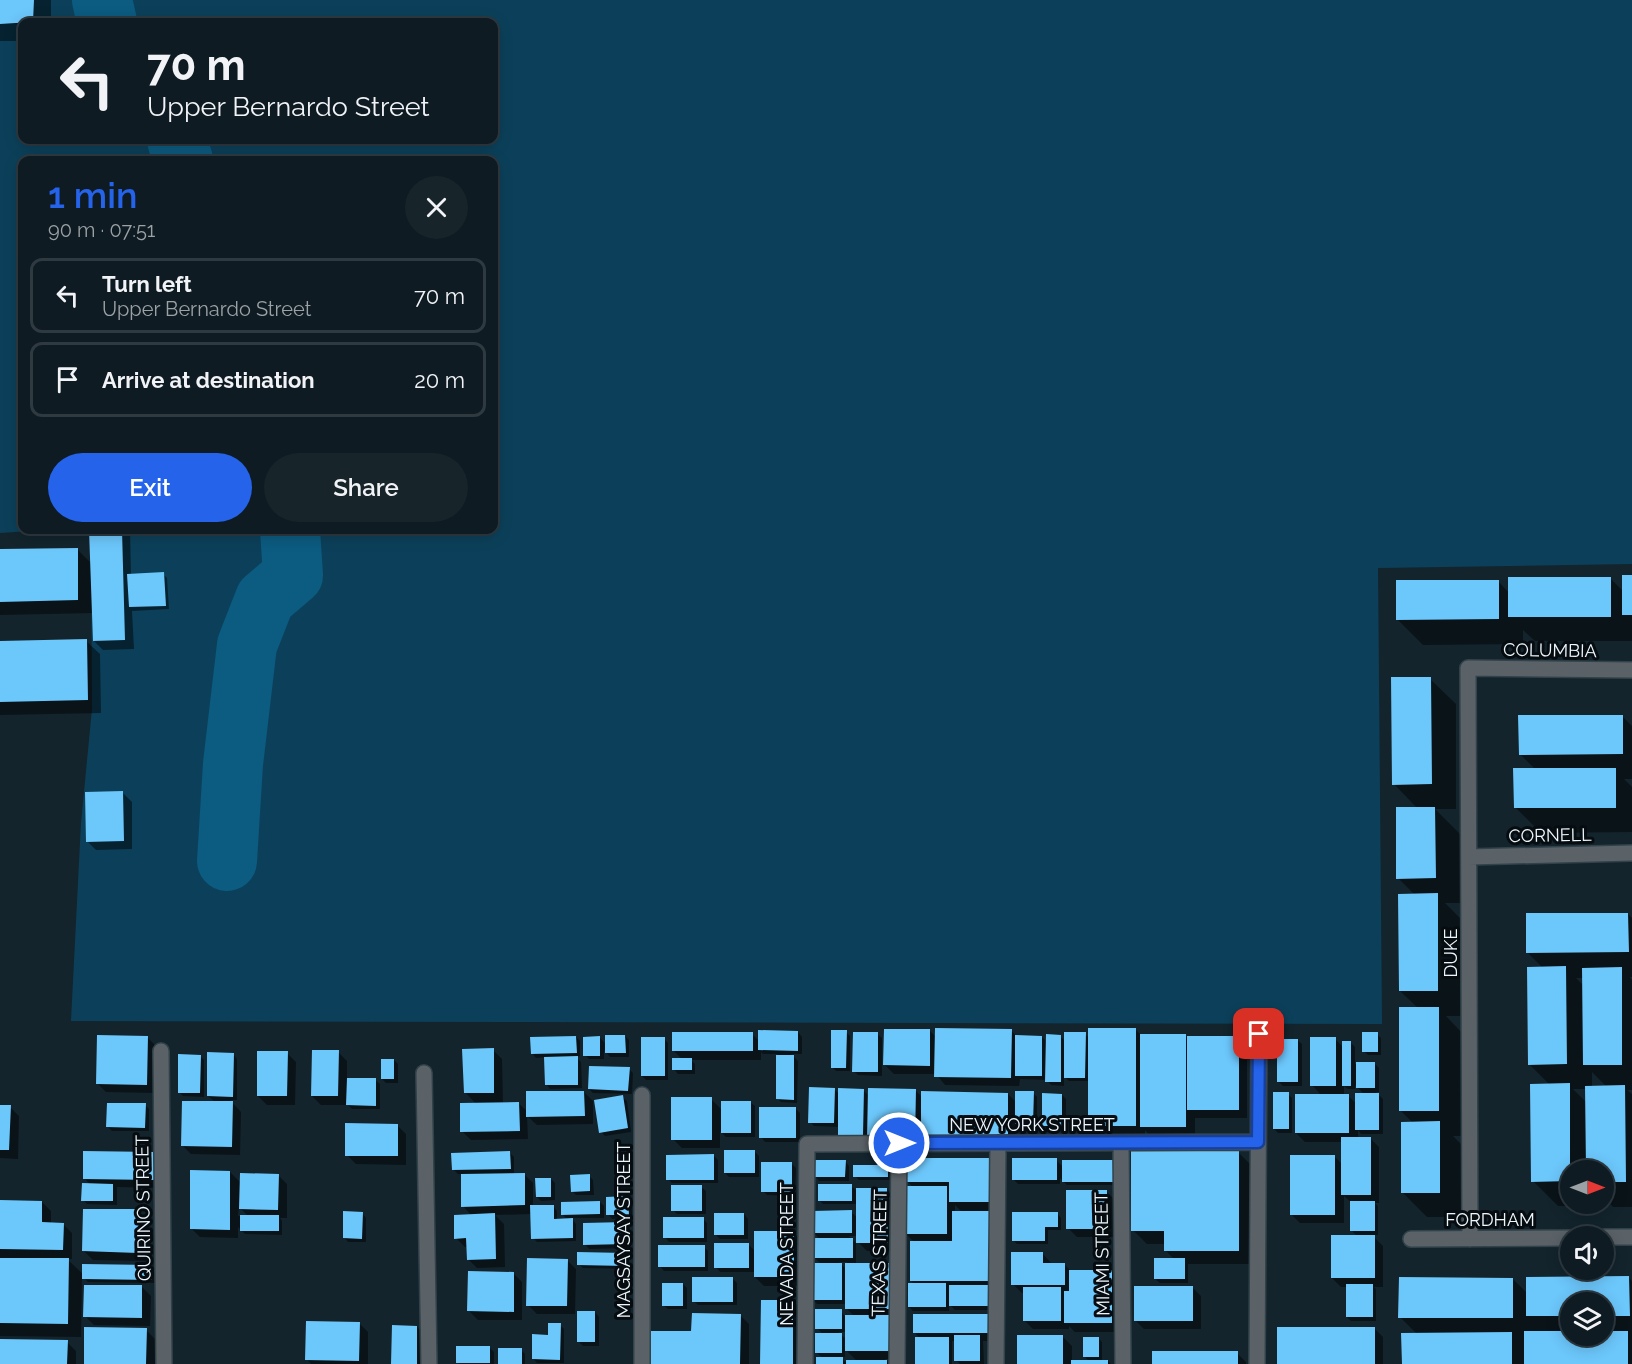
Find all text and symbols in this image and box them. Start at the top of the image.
text: 70 m [147,41,246,90]
icon: left [48,42,126,120]
text: Upper Bernardo Street [147,91,430,122]
text: 1 min [48,174,137,216]
button: close [405,176,468,239]
text: 90 m · 07:51 [48,218,155,242]
text: Turn left [102,271,192,297]
icon: left [51,279,84,312]
text: 70 m [414,283,465,309]
text: Upper Bernardo Street [102,297,311,321]
icon: arrive [51,363,84,396]
text: Arrive at destination [102,367,315,393]
text: 20 m [414,367,465,393]
button: Exit [48,453,252,522]
button: Share [264,453,468,522]
street label: COLUMBIA [1503,639,1597,661]
street label: CORNELL [1508,824,1592,846]
street label: DUKE [1440,928,1461,978]
pin [1233,1008,1284,1059]
icon: arrive [1242,1017,1275,1050]
position arrow [867,1111,931,1175]
street label: NEW YORK STREET [949,1114,1115,1135]
street label: QUIRINO STREET [131,1135,155,1281]
street label: MAGSAYSAY STREET [613,1142,634,1318]
north arrow [1560,1160,1614,1214]
map controls [1560,1160,1614,1346]
street label: NEVADA STREET [776,1182,797,1326]
street label: TEXAS STREET [867,1189,891,1317]
street label: MIAMI STREET [1090,1192,1114,1316]
street label: FORDHAM [1445,1209,1535,1230]
button: sound [1560,1226,1614,1280]
button: layers [1560,1292,1614,1346]

